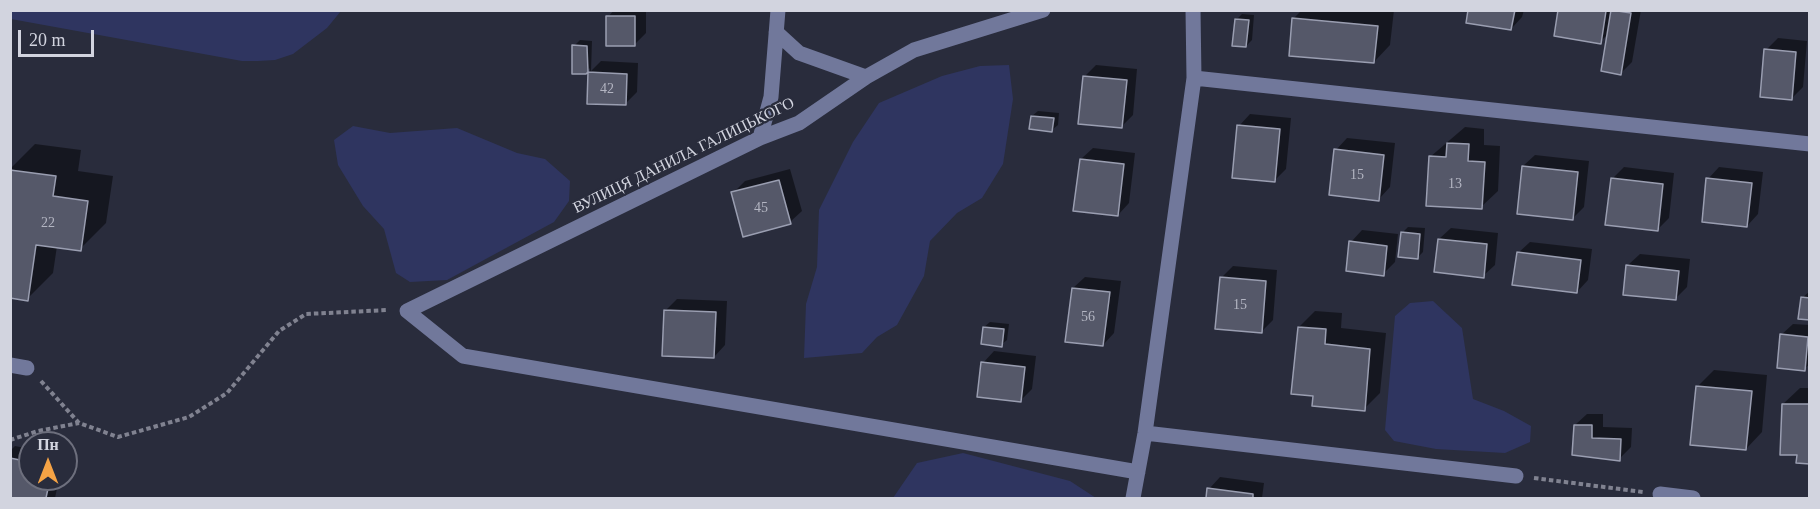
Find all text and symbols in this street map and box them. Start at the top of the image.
scale bar [21,18,98,56]
text: 20 m [29,30,66,50]
house number: 42 [600,81,614,97]
street label: ВУЛИЦЯ ДАНИЛА ГАЛИЦЬКОГО [570,94,798,218]
house number: 15 [1350,167,1364,183]
house number: 13 [1448,176,1462,192]
house number: 45 [754,200,768,216]
house number: 22 [41,215,55,231]
house number: 15 [1233,297,1247,313]
house number: 56 [1081,309,1095,325]
north arrow [18,431,78,491]
text: Пн [37,436,59,453]

